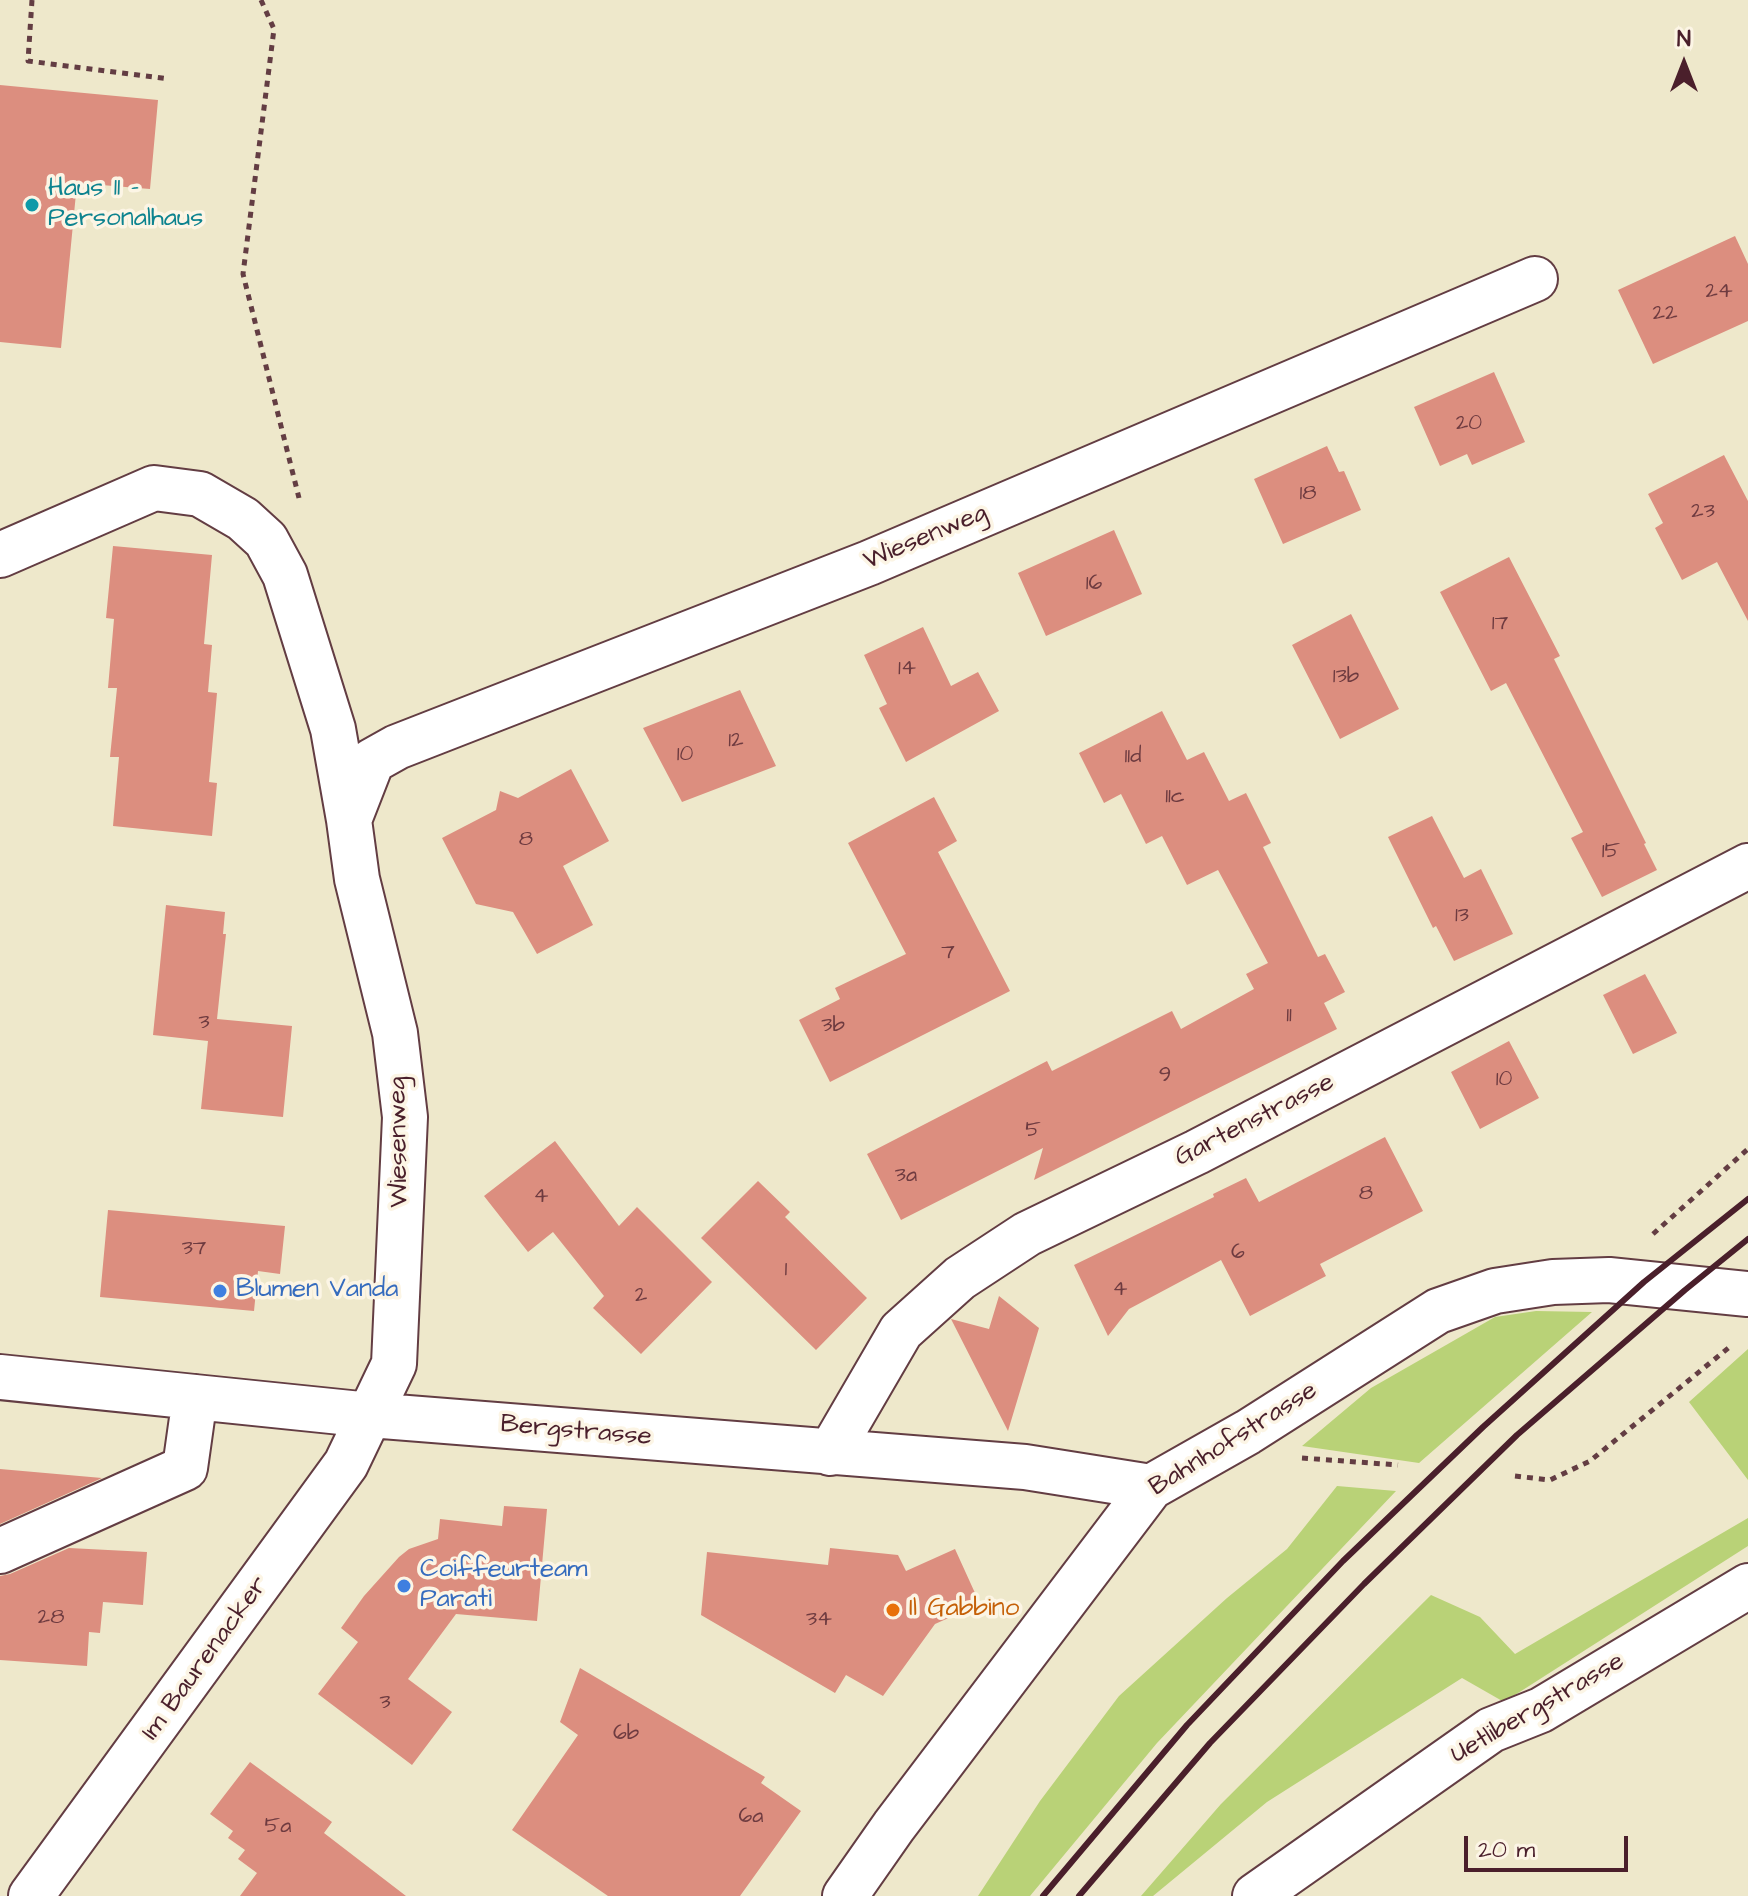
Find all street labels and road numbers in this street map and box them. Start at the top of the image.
street label: Wiesenweg [860,498,992,578]
street label: Gartenstrasse [1170,1067,1340,1175]
street label: Wiesenweg [383,1076,417,1208]
street label: Bahnhofstrasse [1144,1376,1324,1504]
street label: Bergstrasse [499,1410,653,1454]
street label: Im Baurenacker [136,1571,276,1747]
street label: Uetlibergstrasse [1446,1647,1630,1771]

